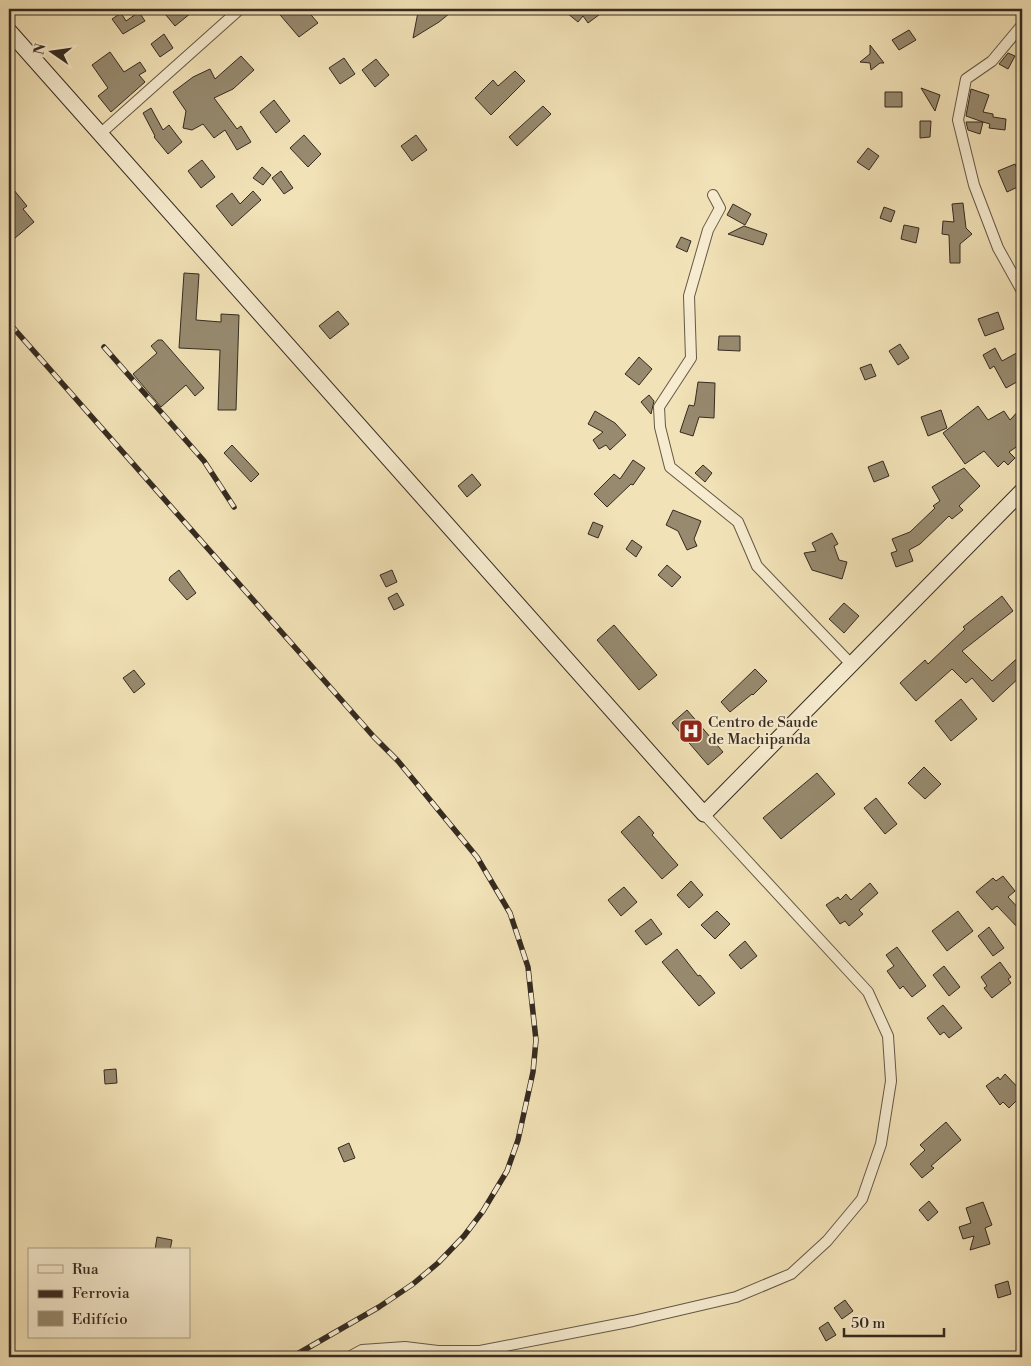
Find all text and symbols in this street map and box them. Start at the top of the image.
north arrow [28,28,78,78]
text: N [30,42,50,57]
place label: Centro de Saude de Machipanda [708,713,818,749]
hospital icon: Centro de Saude de Machipanda [678,718,704,744]
legend [28,1248,190,1338]
text: Rua [72,1260,99,1279]
text: Ferrovia [72,1284,130,1303]
scale bar [844,1306,944,1338]
text: Edifício [72,1310,128,1329]
text: 50 m [851,1314,885,1333]

